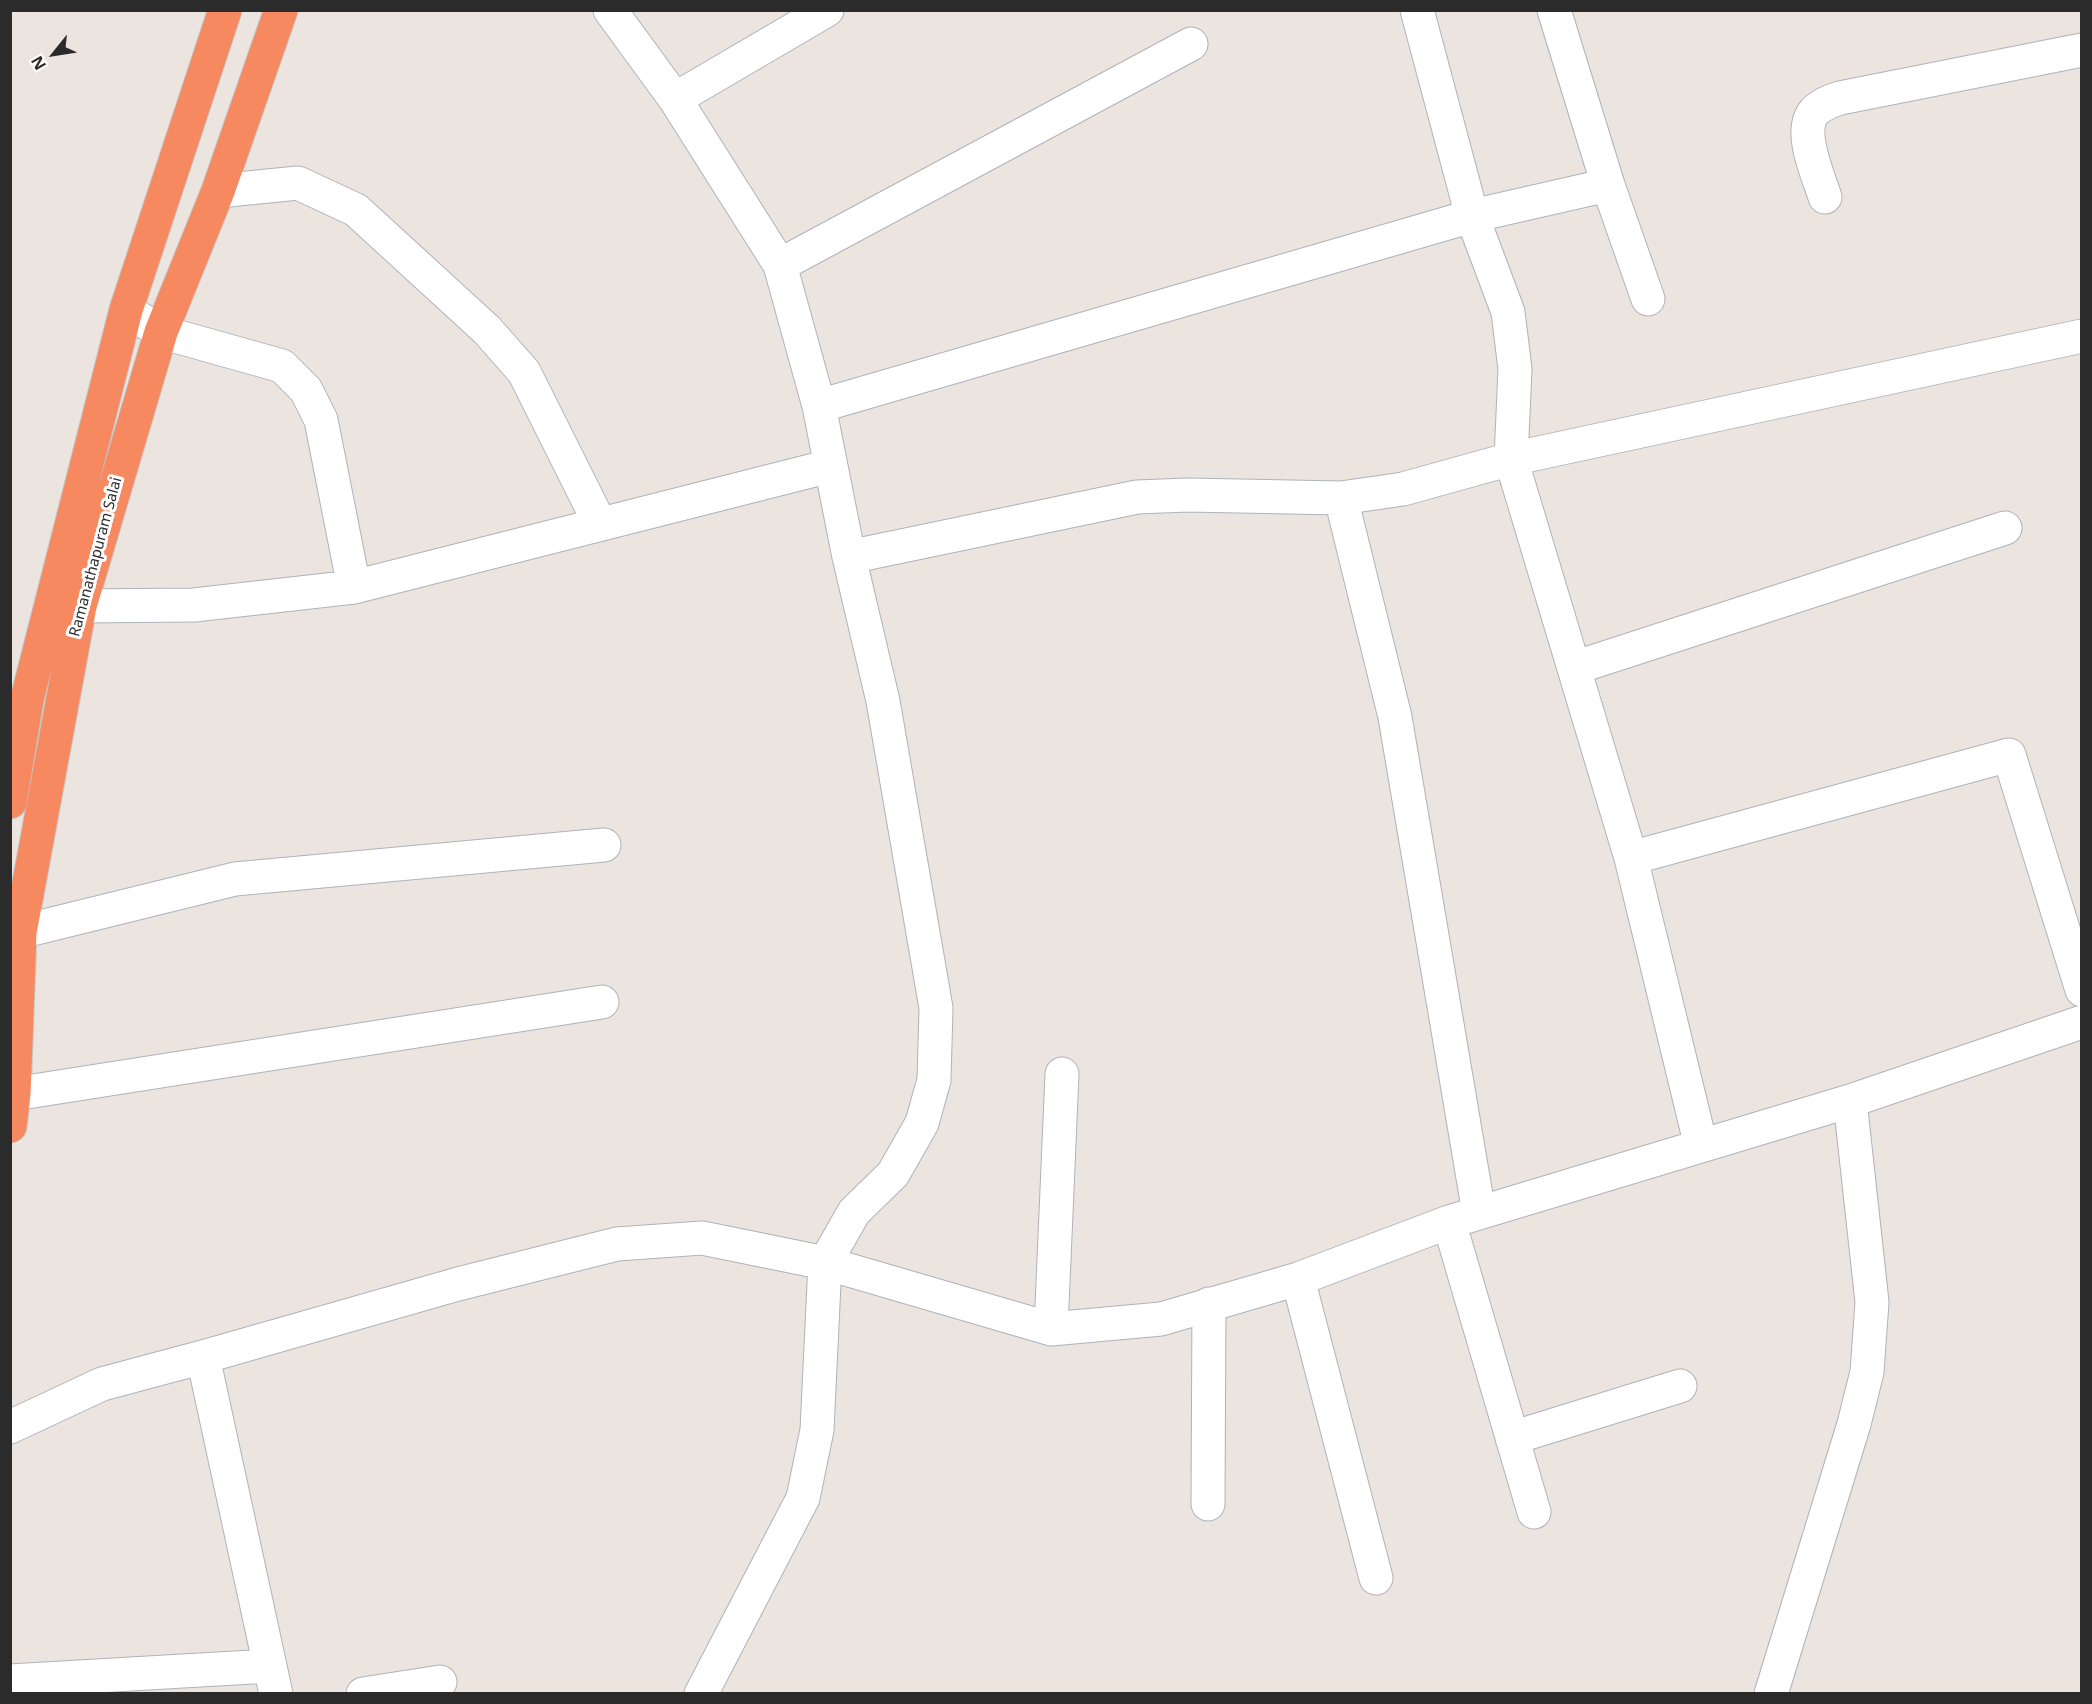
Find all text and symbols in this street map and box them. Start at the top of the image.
north arrow [24,24,84,84]
text: N [26,52,51,74]
street label: Ramanathapuram Salai [66,475,126,639]

